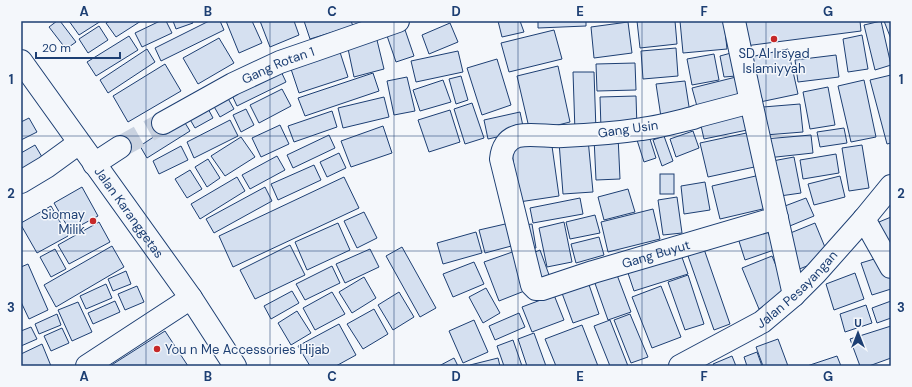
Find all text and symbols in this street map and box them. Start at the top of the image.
text: A [79,3,89,20]
text: B [204,3,212,20]
text: C [327,3,337,20]
text: D [451,3,461,20]
text: E [576,3,584,20]
text: F [700,3,708,20]
text: G [823,3,833,20]
scale bar [36,34,120,60]
marker: SD Al Irsyad Islamiyyah [769,34,779,44]
text: 20 m [42,40,71,56]
street label: Gang Rotan 1 [239,42,316,87]
place label: SD Al Irsyad Islamiyyah [738,45,810,77]
text: 1 [9,71,13,88]
text: 1 [899,71,903,88]
street label: Gang Usin [597,116,659,142]
street label: Jalan Karanggetas [91,163,168,261]
text: 2 [7,185,15,202]
text: 2 [897,185,905,202]
place label: Siomay Milik [41,206,85,238]
marker: Siomay Milik [88,216,98,226]
street label: Gang Buyut [620,236,692,272]
street label: Jalan Pesayangan [754,247,841,332]
text: 3 [7,299,15,316]
text: 3 [897,299,905,316]
north arrow [838,313,878,353]
text: U [854,316,862,330]
place label: You n Me Accessories Hijab [165,341,330,358]
marker: You n Me Accessories Hijab [152,344,162,354]
text: A [79,368,89,385]
text: B [204,368,212,385]
text: C [327,368,337,385]
text: D [451,368,461,385]
text: E [576,368,584,385]
text: F [700,368,708,385]
text: G [823,368,833,385]

